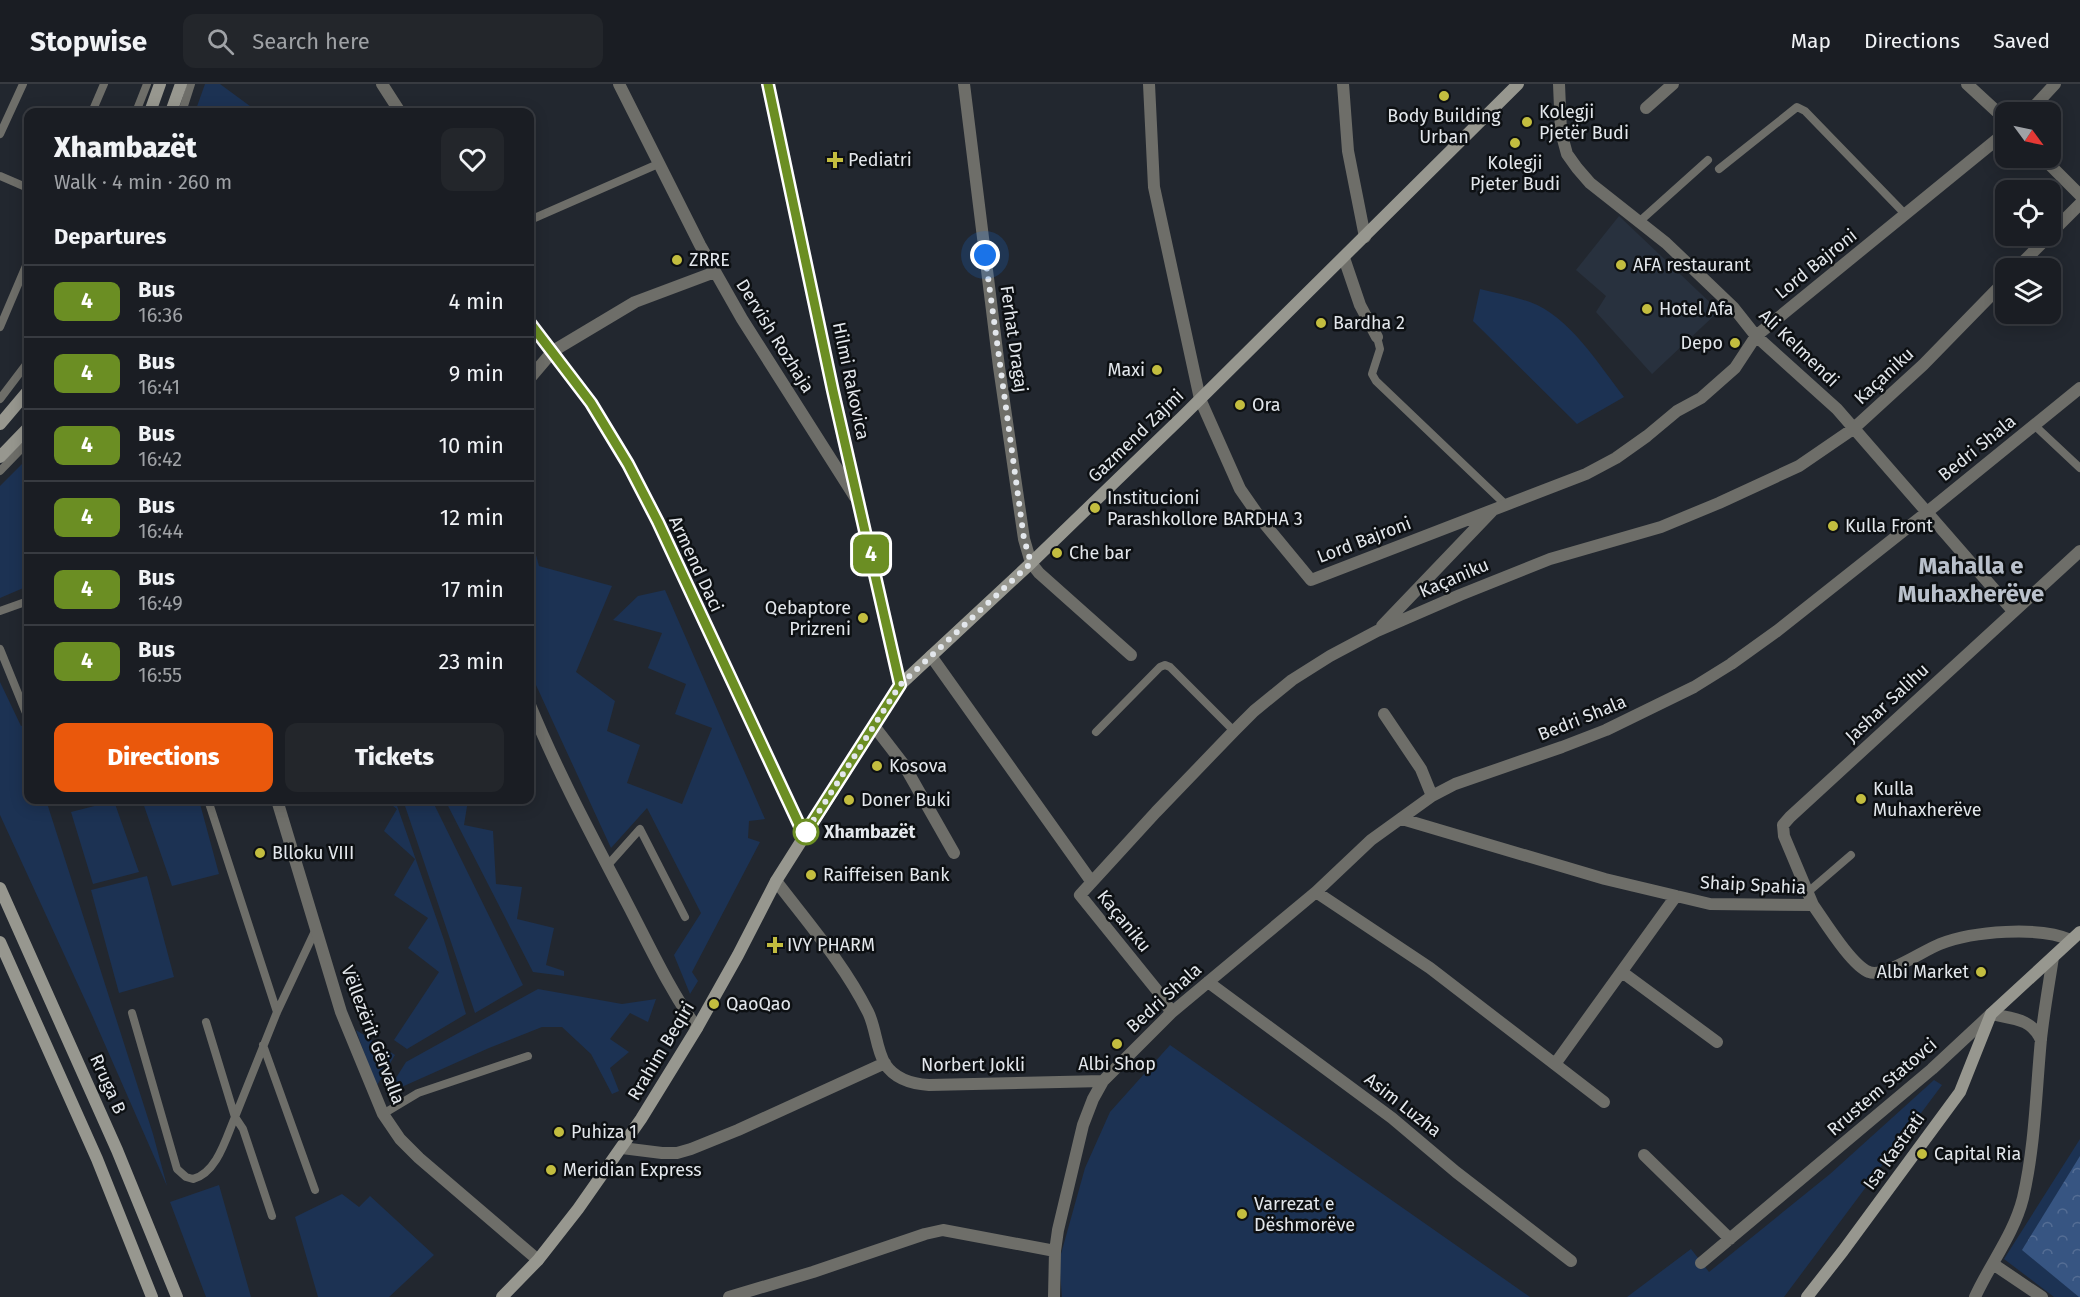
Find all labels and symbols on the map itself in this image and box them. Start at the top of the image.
marker: Body Building Urban [1437,89,1451,103]
place label: Kolegji Pjetër Budi [1539,101,1629,144]
north arrow [1995,102,2061,168]
place label: Body Building Urban [1387,105,1501,148]
marker: Kolegji Pjetër Budi [1520,115,1534,129]
marker: Kolegji Pjeter Budi [1508,136,1522,150]
place label: Pediatri [848,149,912,171]
marker: Pediatri [826,151,844,169]
place label: Kolegji Pjeter Budi [1470,152,1560,195]
street label: Lord Bajroni [1771,224,1861,304]
your location [970,240,1000,270]
place label: ZRRE [689,249,730,271]
marker: ZRRE [670,253,684,267]
place label: AFA restaurant [1633,254,1751,276]
marker: AFA restaurant [1614,258,1628,272]
street label: Dervish Rozhaja [731,275,819,397]
street label: Ferhat Dragaj [996,284,1032,394]
place label: Hotel Afa [1659,298,1734,320]
marker: Hotel Afa [1640,302,1654,316]
street label: Ali Kelmendi [1754,304,1844,392]
place label: Bardha 2 [1333,312,1405,334]
marker: Bardha 2 [1314,316,1328,330]
street label: Hilmi Rakovica [828,320,874,442]
place label: Depo [1680,332,1723,354]
marker: Depo [1728,336,1742,350]
street label: Kaçaniku [1850,343,1918,409]
place label: Maxi [1107,359,1145,381]
marker: Maxi [1150,363,1164,377]
street label: Gazmend Zajmi [1084,385,1188,487]
place label: Ora [1252,394,1281,416]
marker: Ora [1233,398,1247,412]
street label: Bedri Shala [1934,410,2020,486]
place label: Institucioni Parashkollore BARDHA 3 [1107,487,1303,530]
marker: Institucioni Parashkollore BARDHA 3 [1088,501,1102,515]
street label: Armend Daci [664,512,728,616]
street label: Lord Bajroni [1314,512,1414,568]
place label: Kulla Front [1845,515,1934,537]
marker: Kulla Front [1826,519,1840,533]
line badge: 4 [852,534,890,574]
place label: Che bar [1069,542,1131,564]
marker: Che bar [1050,546,1064,560]
district label: Mahalla e Muhaxherëve [1898,552,2044,608]
street label: Kaçaniku [1416,553,1492,603]
place label: Qebaptore Prizreni [765,597,851,640]
marker: Qebaptore Prizreni [856,611,870,625]
street label: Jashar Salihu [1841,659,1933,747]
street label: Bedri Shala [1535,690,1629,746]
place label: Kosova [889,755,947,777]
marker: Kosova [870,759,884,773]
place label: Kulla Muhaxherëve [1873,778,1982,821]
place label: Doner Buki [861,789,951,811]
marker: Kulla Muhaxherëve [1854,792,1868,806]
marker: Doner Buki [842,793,856,807]
marker: Xhambazët [793,819,819,845]
place label: Xhambazët [823,821,916,843]
place label: Blloku VIII [272,842,354,864]
marker: Blloku VIII [253,846,267,860]
place label: Raiffeisen Bank [823,864,950,886]
marker: Raiffeisen Bank [804,868,818,882]
street label: Shaip Spahia [1699,871,1807,899]
street label: Kaçaniku [1092,885,1156,957]
place label: IVY PHARM [787,934,875,956]
marker: IVY PHARM [768,938,782,952]
street label: Bedri Shala [1122,959,1206,1037]
place label: Albi Market [1877,961,1969,983]
street label: Vëllezërit Gërvalla [336,962,410,1108]
marker: Albi Market [1974,965,1988,979]
place label: QaoQao [726,993,791,1015]
marker: QaoQao [707,997,721,1011]
street label: Rrahim Beqiri [623,998,699,1104]
street label: Rrustem Statovci [1823,1033,1941,1141]
marker: Albi Shop [1110,1037,1124,1051]
street label: Rruga B [85,1051,131,1117]
place label: Albi Shop [1078,1053,1156,1075]
street label: Norbert Jokli [921,1054,1025,1076]
street label: Asim Luzha [1360,1068,1446,1142]
street label: Isa Kastrati [1858,1108,1930,1194]
place label: Puhiza 1 [571,1121,637,1143]
marker: Puhiza 1 [552,1125,566,1139]
place label: Capital Ria [1934,1143,2021,1165]
marker: Capital Ria [1915,1147,1929,1161]
place label: Meridian Express [563,1159,702,1181]
marker: Meridian Express [544,1163,558,1177]
place label: Varrezat e Dëshmorëve [1254,1193,1355,1236]
marker: Varrezat e Dëshmorëve [1235,1207,1249,1221]

